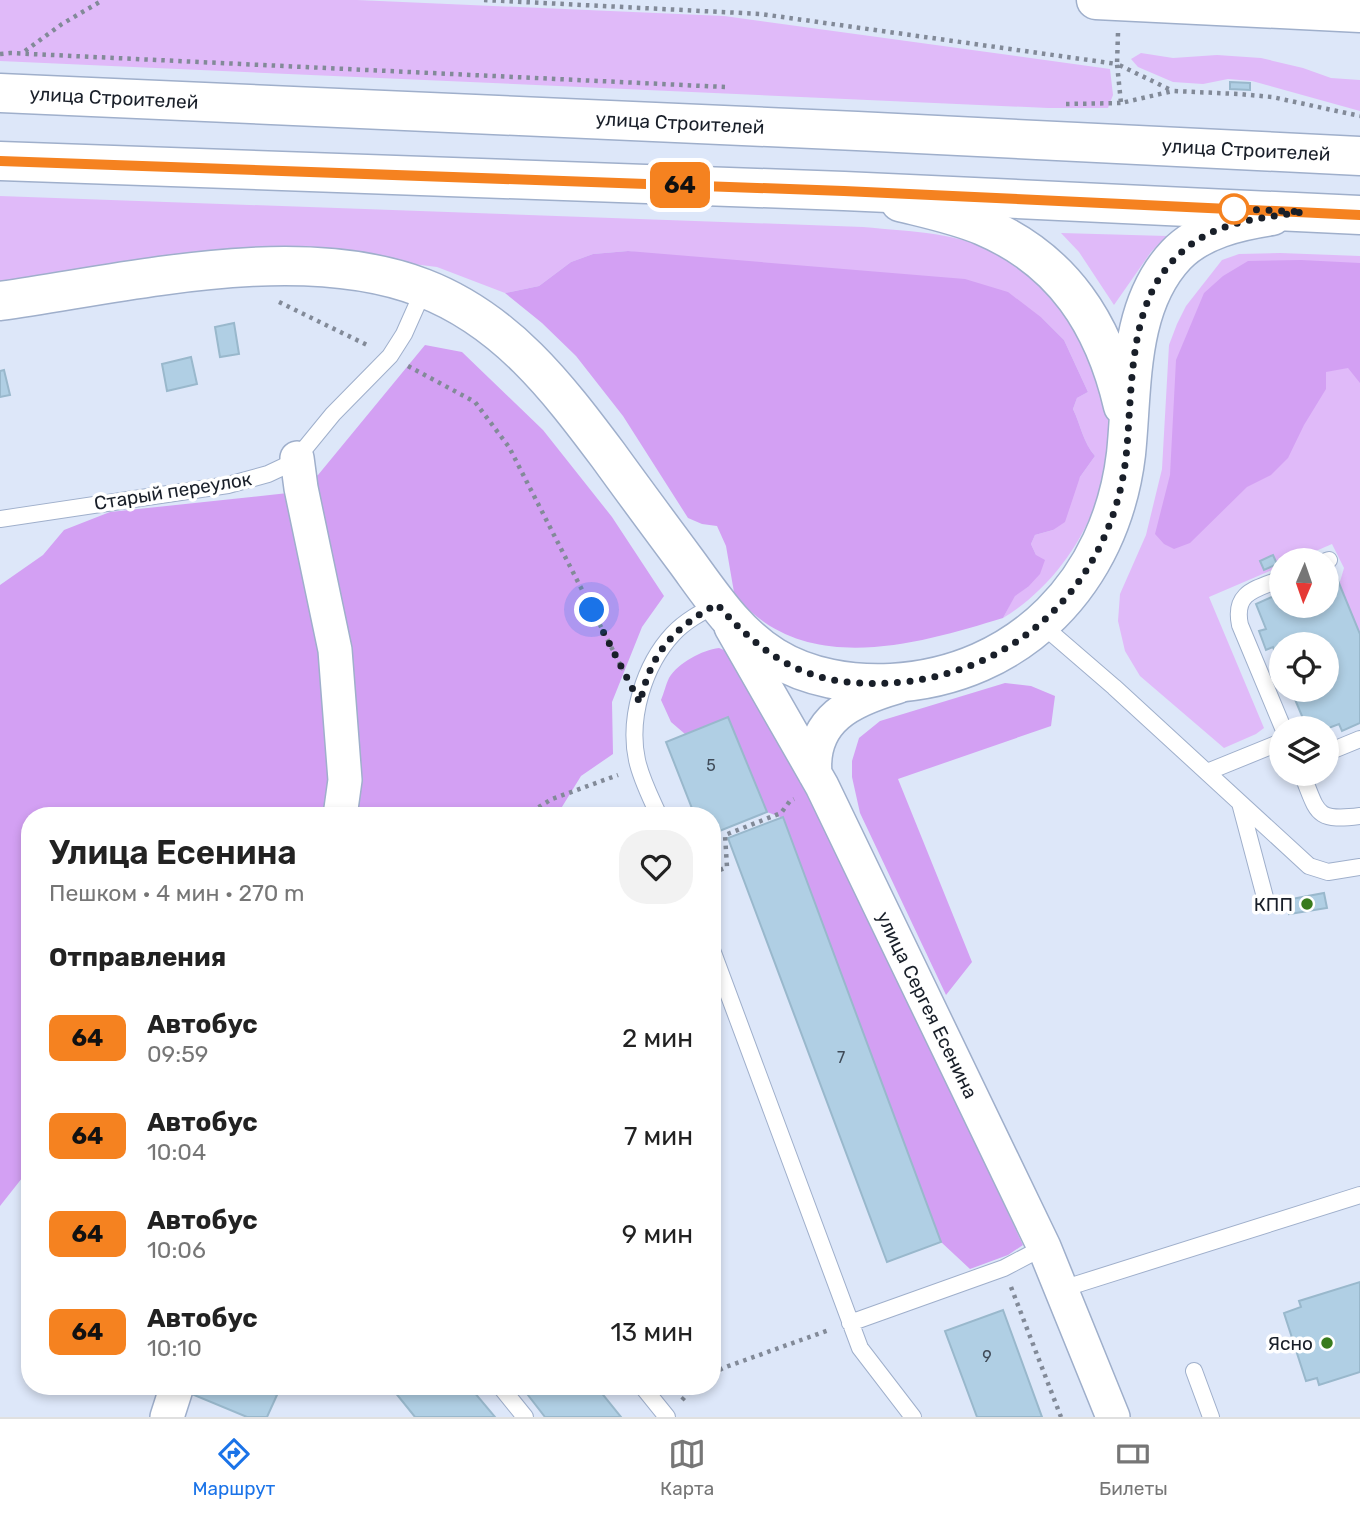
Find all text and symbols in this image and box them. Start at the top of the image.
street label: улица Строителей [29,82,199,114]
street label: улица Строителей [595,107,765,139]
street label: улица Строителей [1161,134,1331,166]
line badge: 64 [648,162,712,208]
text: 64 [664,171,696,199]
unlabelled marker [1219,194,1249,224]
street label: Старый переулок [93,467,253,515]
north arrow [1269,548,1339,618]
map controls [1269,548,1339,786]
your location [574,592,609,627]
button: locate [1269,632,1339,702]
button: layers [1269,716,1339,786]
house number: 5 [706,756,716,775]
button: heart [619,830,693,904]
text: Улица Есенина [49,833,297,872]
text: Пешком · 4 мин · 270 m [49,879,304,907]
place label: КПП [1254,893,1293,916]
marker: КПП [1299,896,1315,912]
street label: улица Сергея Есенина [872,908,982,1102]
text: Отправления [49,942,226,973]
text: Автобус [147,1009,258,1040]
text: 2 мин [622,1023,693,1054]
text: 64 [71,1024,104,1052]
text: 09:59 [147,1040,208,1068]
house number: 7 [837,1048,845,1067]
text: Автобус [147,1107,258,1138]
text: 7 мин [624,1121,693,1152]
text: 64 [71,1122,104,1150]
text: 10:04 [147,1138,206,1166]
text: Автобус [147,1205,258,1236]
text: 9 мин [622,1219,693,1250]
text: 64 [71,1220,104,1248]
text: 10:06 [147,1236,206,1264]
text: Автобус [147,1303,258,1334]
text: 13 мин [610,1317,693,1348]
text: 64 [71,1318,104,1346]
place label: Ясно [1267,1332,1313,1355]
text: 10:10 [147,1334,202,1362]
marker: Ясно [1319,1335,1335,1351]
house number: 9 [982,1347,992,1366]
tab: Маршрут [192,1435,275,1500]
tab: Карта [660,1435,714,1500]
tab: Билеты [1099,1435,1168,1500]

